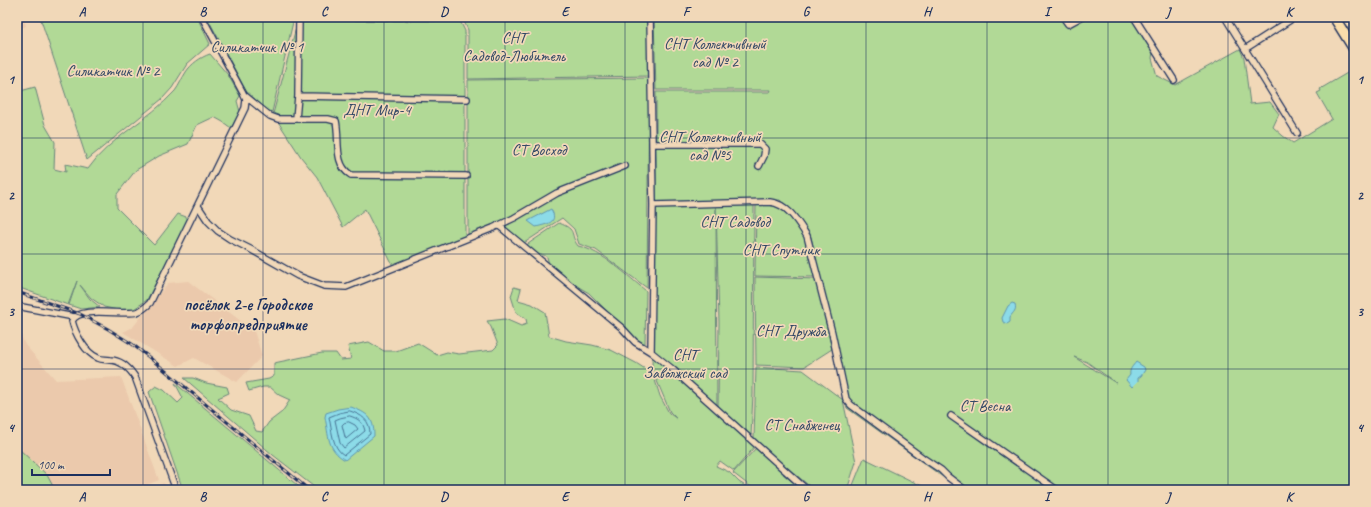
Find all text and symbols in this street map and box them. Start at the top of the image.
text: A [79,4,87,20]
text: B [200,4,208,20]
text: C [321,4,329,20]
text: D [440,4,449,20]
text: E [562,4,571,20]
text: F [683,4,692,20]
text: G [803,4,811,20]
text: H [923,4,933,20]
text: I [1044,4,1053,20]
text: J [1165,4,1172,20]
text: K [1286,4,1296,20]
park label: СНТ Садовод-Любитель [463,28,566,66]
park label: СНТ Коллективный сад № 2 [664,34,767,72]
park label: Силикатчик № 1 [211,37,304,57]
park label: Силикатчик № 2 [67,61,161,81]
text: 1 [8,72,16,88]
text: 1 [1357,72,1365,88]
park label: ДНТ Мир-4 [343,100,413,120]
park label: СНТ Коллективный сад №5 [659,127,762,165]
park label: СТ Восход [512,140,568,160]
text: 2 [8,188,15,204]
text: 2 [1357,188,1364,204]
park label: СНТ Садовод [700,212,771,232]
park label: СНТ Спутник [743,240,821,260]
district label: посёлок 2-е Городское торфопредприятие [184,294,313,335]
text: 3 [8,304,15,320]
text: 3 [1357,304,1364,320]
park label: СНТ Дружба [756,321,827,341]
park label: СНТ Заволжский сад [643,345,729,383]
park label: СТ Весна [960,396,1012,416]
park label: СТ Снабженец [765,415,840,435]
text: 4 [8,420,16,436]
text: 4 [1357,420,1365,436]
scale bar [32,451,110,477]
text: 100 m [38,457,65,473]
text: A [79,489,87,505]
text: B [200,489,208,505]
text: C [321,489,329,505]
text: D [440,489,449,505]
text: E [562,489,571,505]
text: F [683,489,692,505]
text: G [803,489,811,505]
text: H [923,489,933,505]
text: I [1044,489,1053,505]
text: J [1165,489,1172,505]
text: K [1286,489,1296,505]

